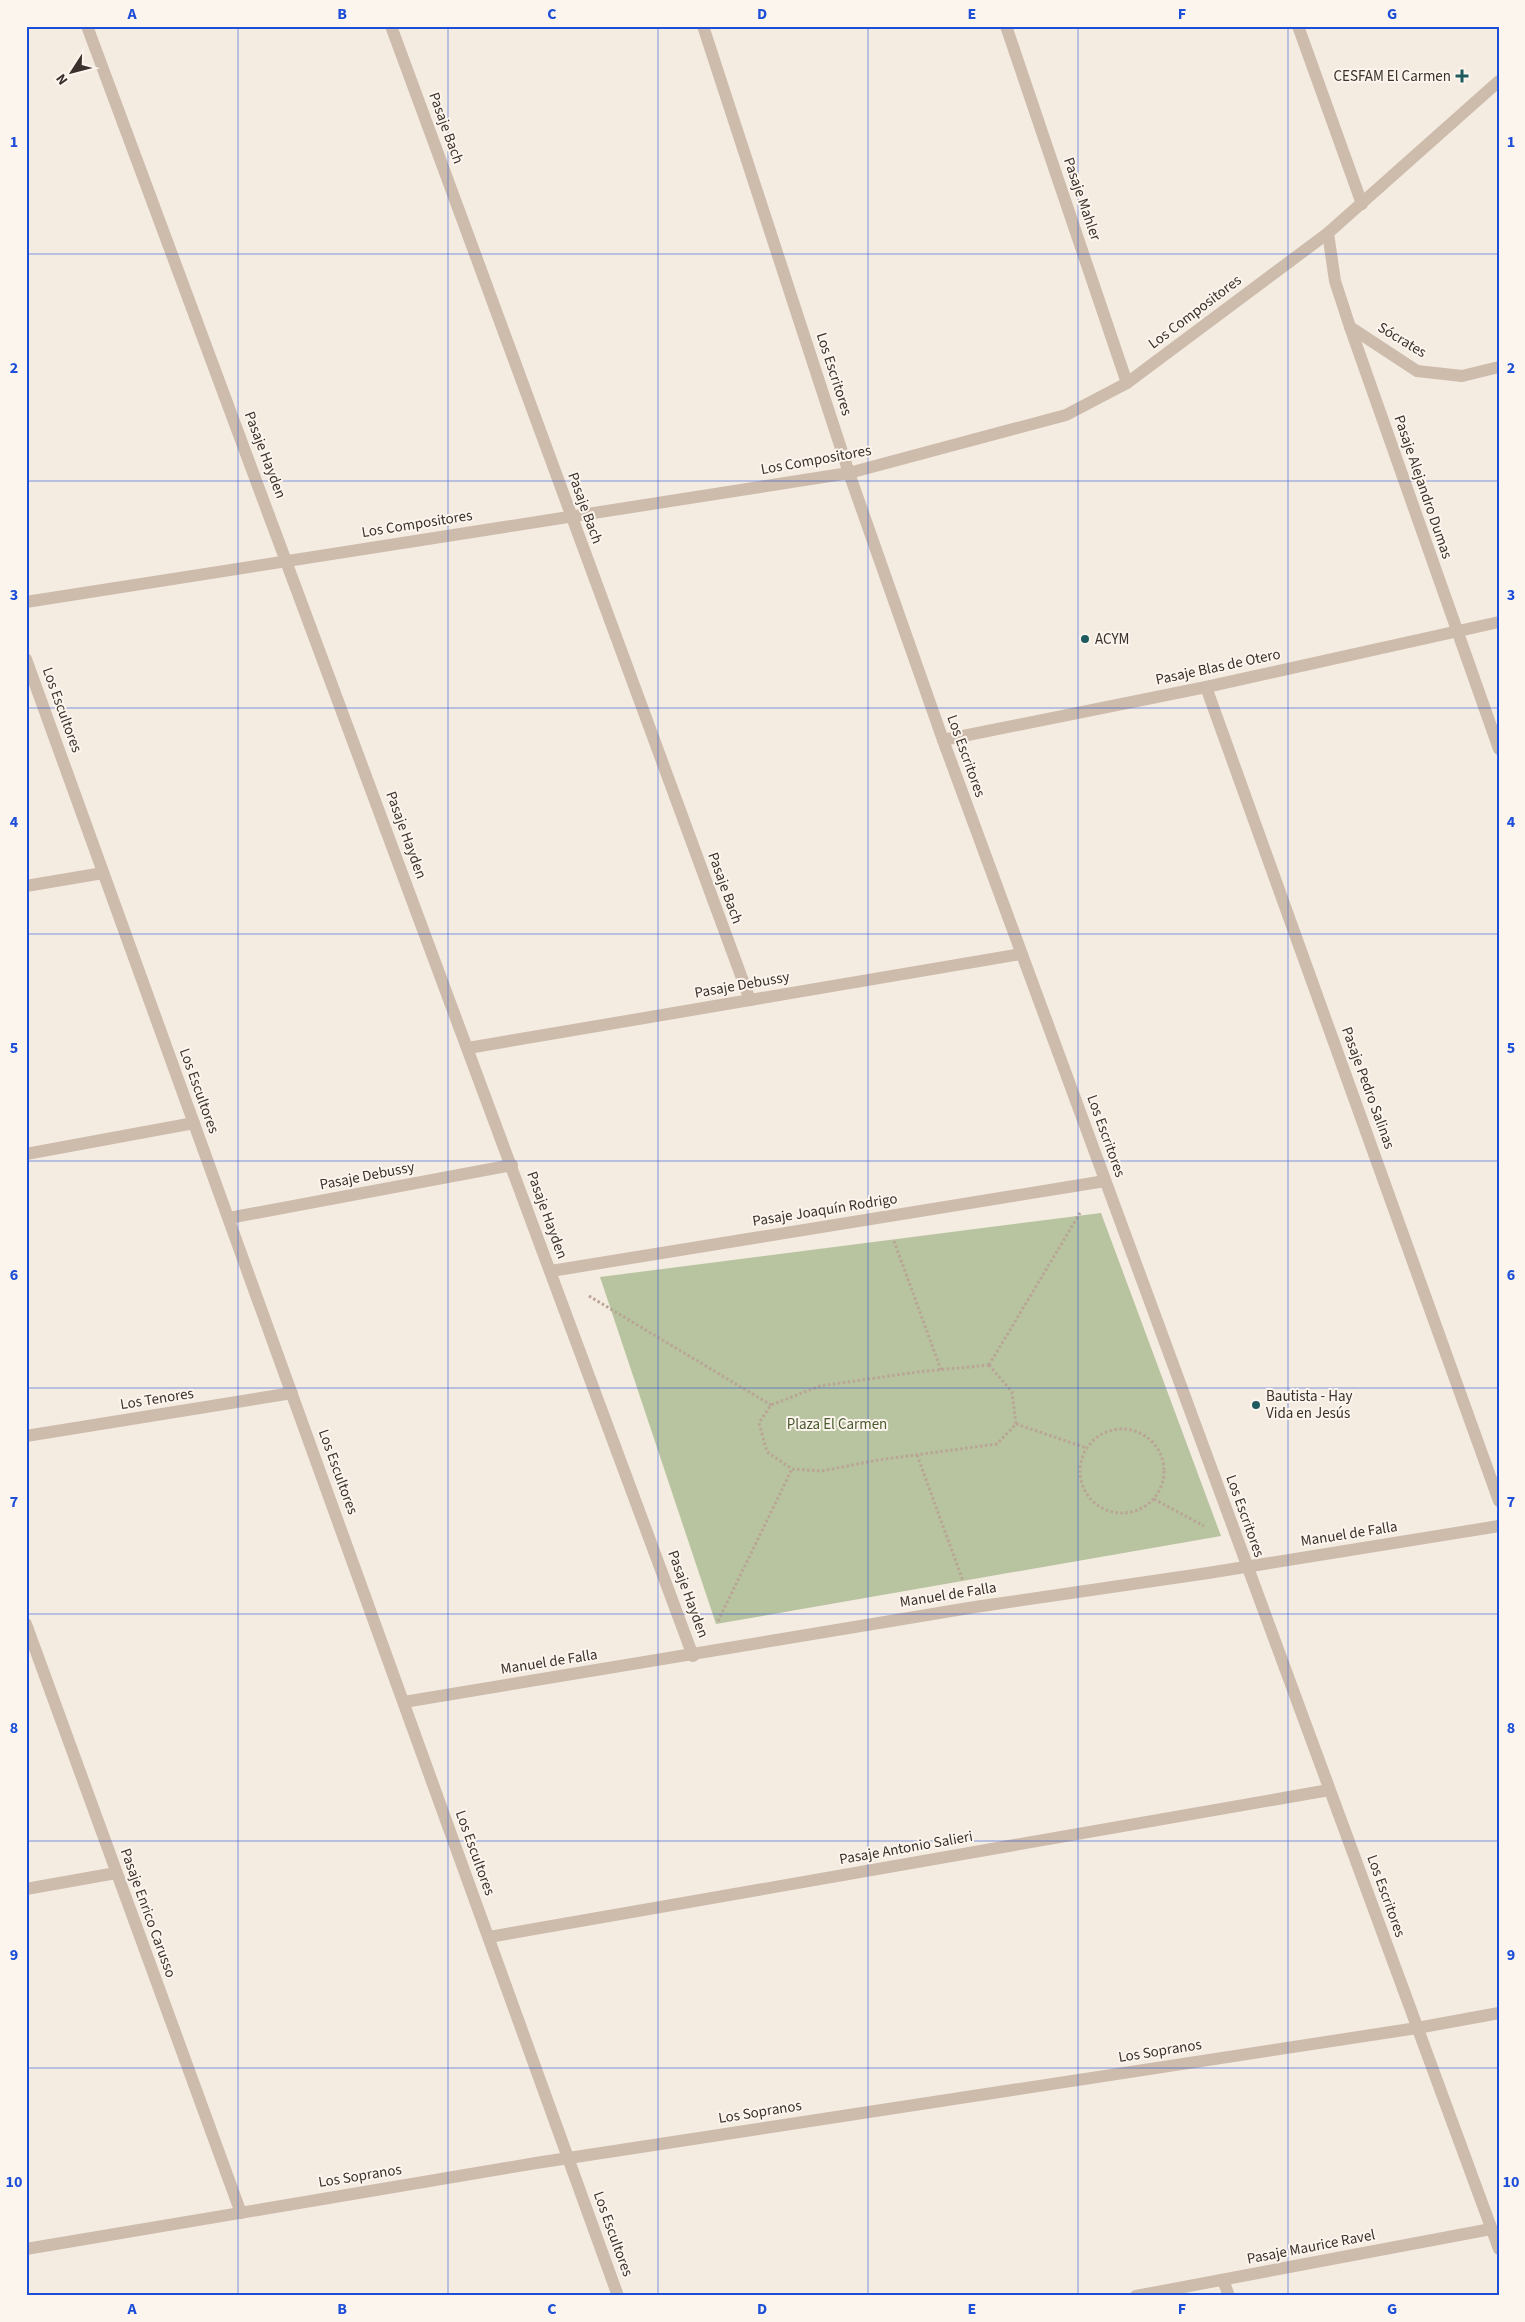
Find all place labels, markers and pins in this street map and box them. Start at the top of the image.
place label: CESFAM El Carmen [1333,66,1451,87]
marker: CESFAM El Carmen [1455,69,1469,83]
place label: ACYM [1095,629,1130,650]
marker: ACYM [1079,633,1091,645]
place label: Bautista - Hay Vida en Jesús [1266,1386,1353,1424]
marker: Bautista - Hay Vida en Jesús [1250,1399,1262,1411]

